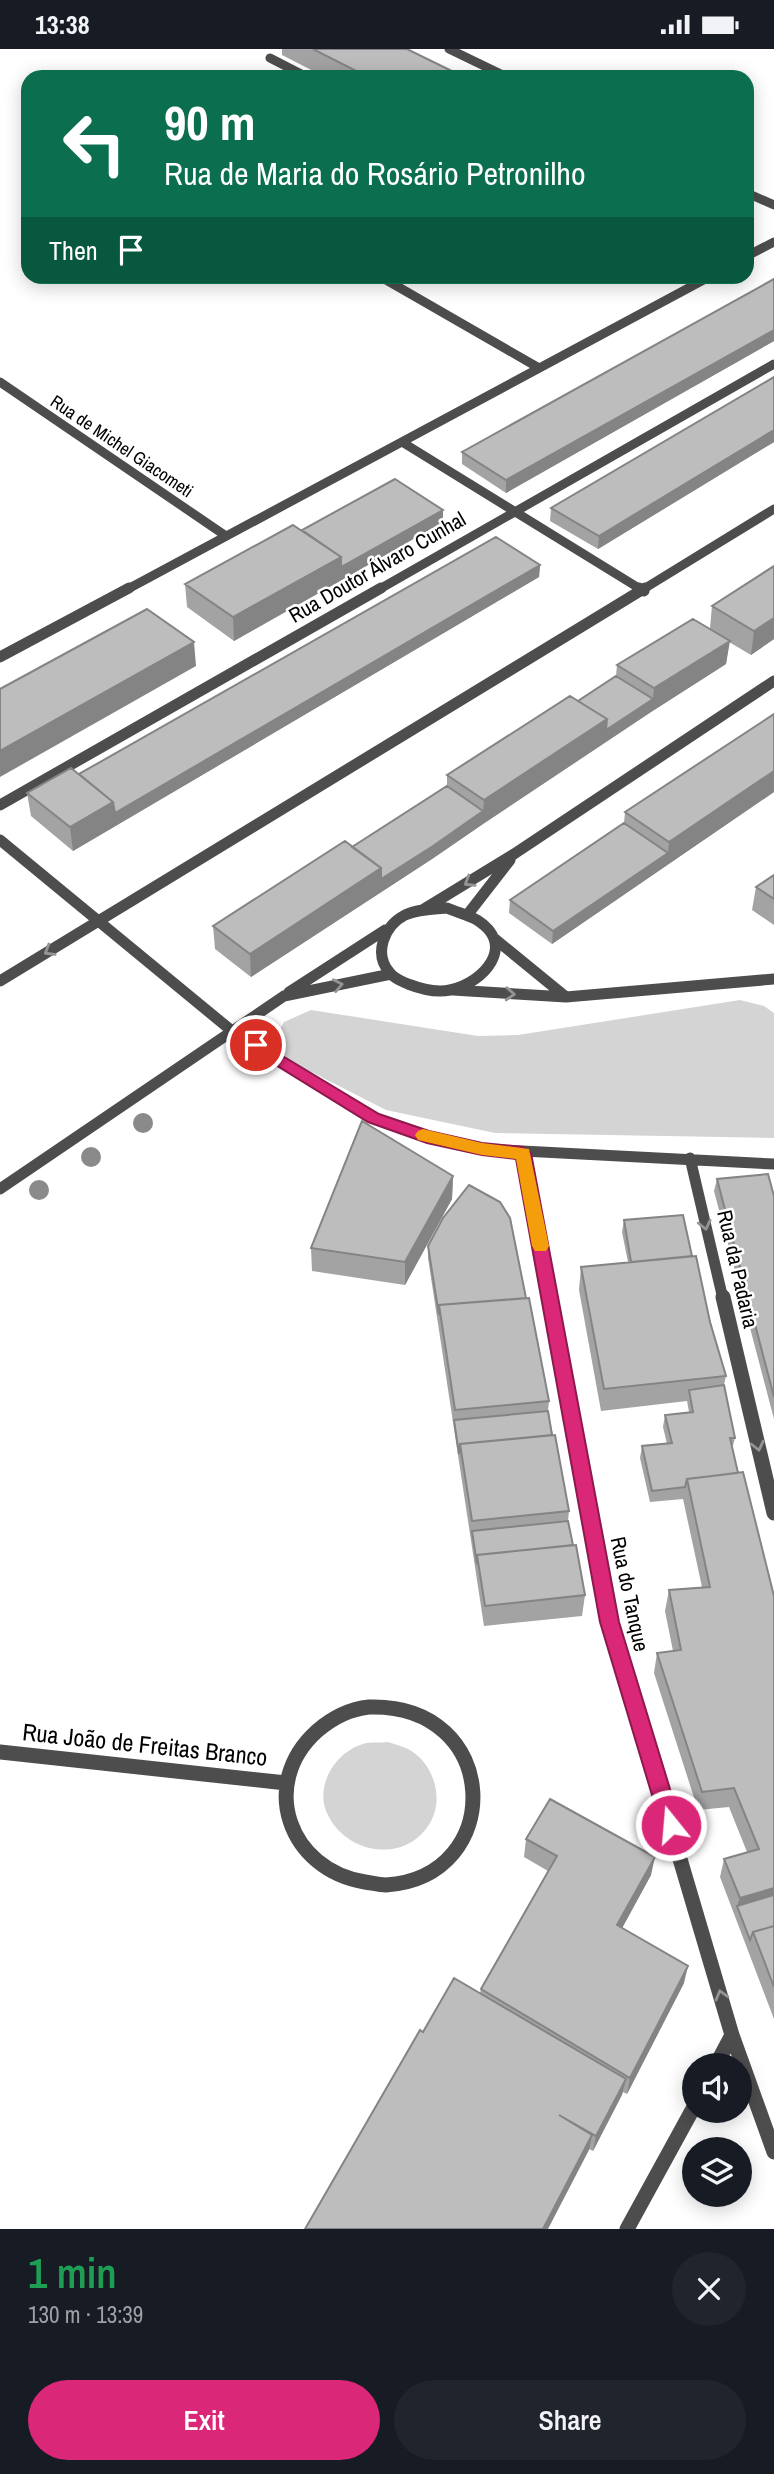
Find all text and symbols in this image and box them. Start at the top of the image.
text: 13:38 [35,7,90,42]
text: 90 m [164,89,256,155]
icon: left [49,98,140,189]
text: Rua de Maria do Rosário Petronilho [164,152,586,195]
icon: arrive [112,231,150,269]
text: Then [49,233,98,268]
street label: Rua de Michel Giacometi [46,389,198,503]
street label: Rua Doutor Álvaro Cunhal [283,504,471,630]
one-way arrow [464,873,477,886]
one-way arrow [44,942,57,955]
one-way arrow [332,978,344,993]
one-way arrow [504,986,515,1001]
pin [226,1015,286,1075]
icon: arrive [237,1026,275,1064]
street label: Rua da Padaria [710,1207,766,1331]
one-way arrow [697,1218,711,1230]
one-way arrow [750,1440,764,1452]
street label: Rua do Tanque [604,1534,656,1654]
street label: Rua João de Freitas Branco [21,1715,269,1773]
position arrow [634,1788,708,1862]
one-way arrow [714,1989,729,2001]
map controls [682,2053,752,2207]
button: sound [682,2053,752,2123]
button: layers [682,2137,752,2207]
text: 1 min [28,2245,117,2301]
button: close [672,2252,746,2326]
text: 130 m · 13:39 [28,2299,143,2330]
button: Exit [28,2380,380,2460]
button: Share [394,2380,746,2460]

